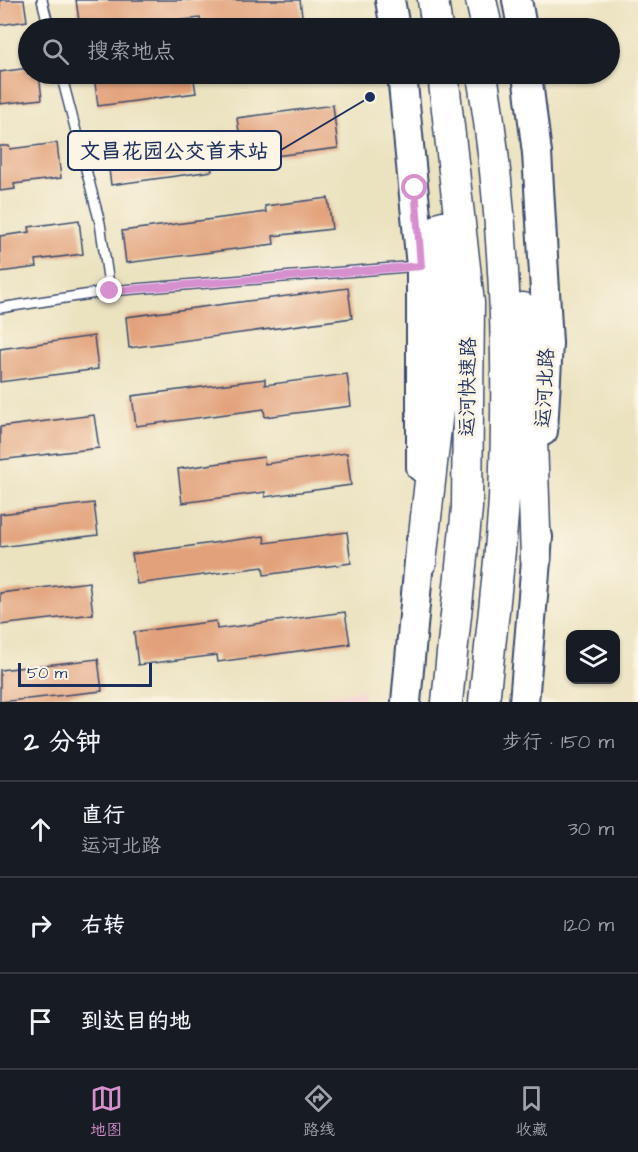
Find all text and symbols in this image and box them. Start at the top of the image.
search box [18,18,620,84]
icon: search [39,35,72,68]
text: 搜索地点 [87,36,175,67]
callout: 文昌花园公交首末站 [68,131,281,170]
text: 文昌花园公交首末站 [80,137,269,166]
route start [401,174,427,200]
route end [96,277,122,303]
street label: 运河快速路 [453,336,483,437]
street label: 运河北路 [529,346,561,429]
map controls [566,630,620,684]
button: layers [566,630,620,684]
scale bar [18,660,152,688]
text: 50 m [27,662,67,684]
text: 2 分钟 [24,724,101,760]
text: 步行 · 150 m [502,728,614,756]
text: 直行 [81,800,125,831]
icon: ahead [24,813,57,846]
text: 30 m [568,815,614,843]
text: 运河北路 [81,832,161,860]
icon: right [24,909,57,942]
text: 右转 [81,910,125,941]
text: 120 m [564,911,614,939]
icon: arrive [24,1005,57,1038]
text: 到达目的地 [81,1006,191,1037]
tab: 地图 [90,1082,123,1141]
tab: 路线 [302,1082,335,1141]
tab: 收藏 [515,1082,548,1141]

